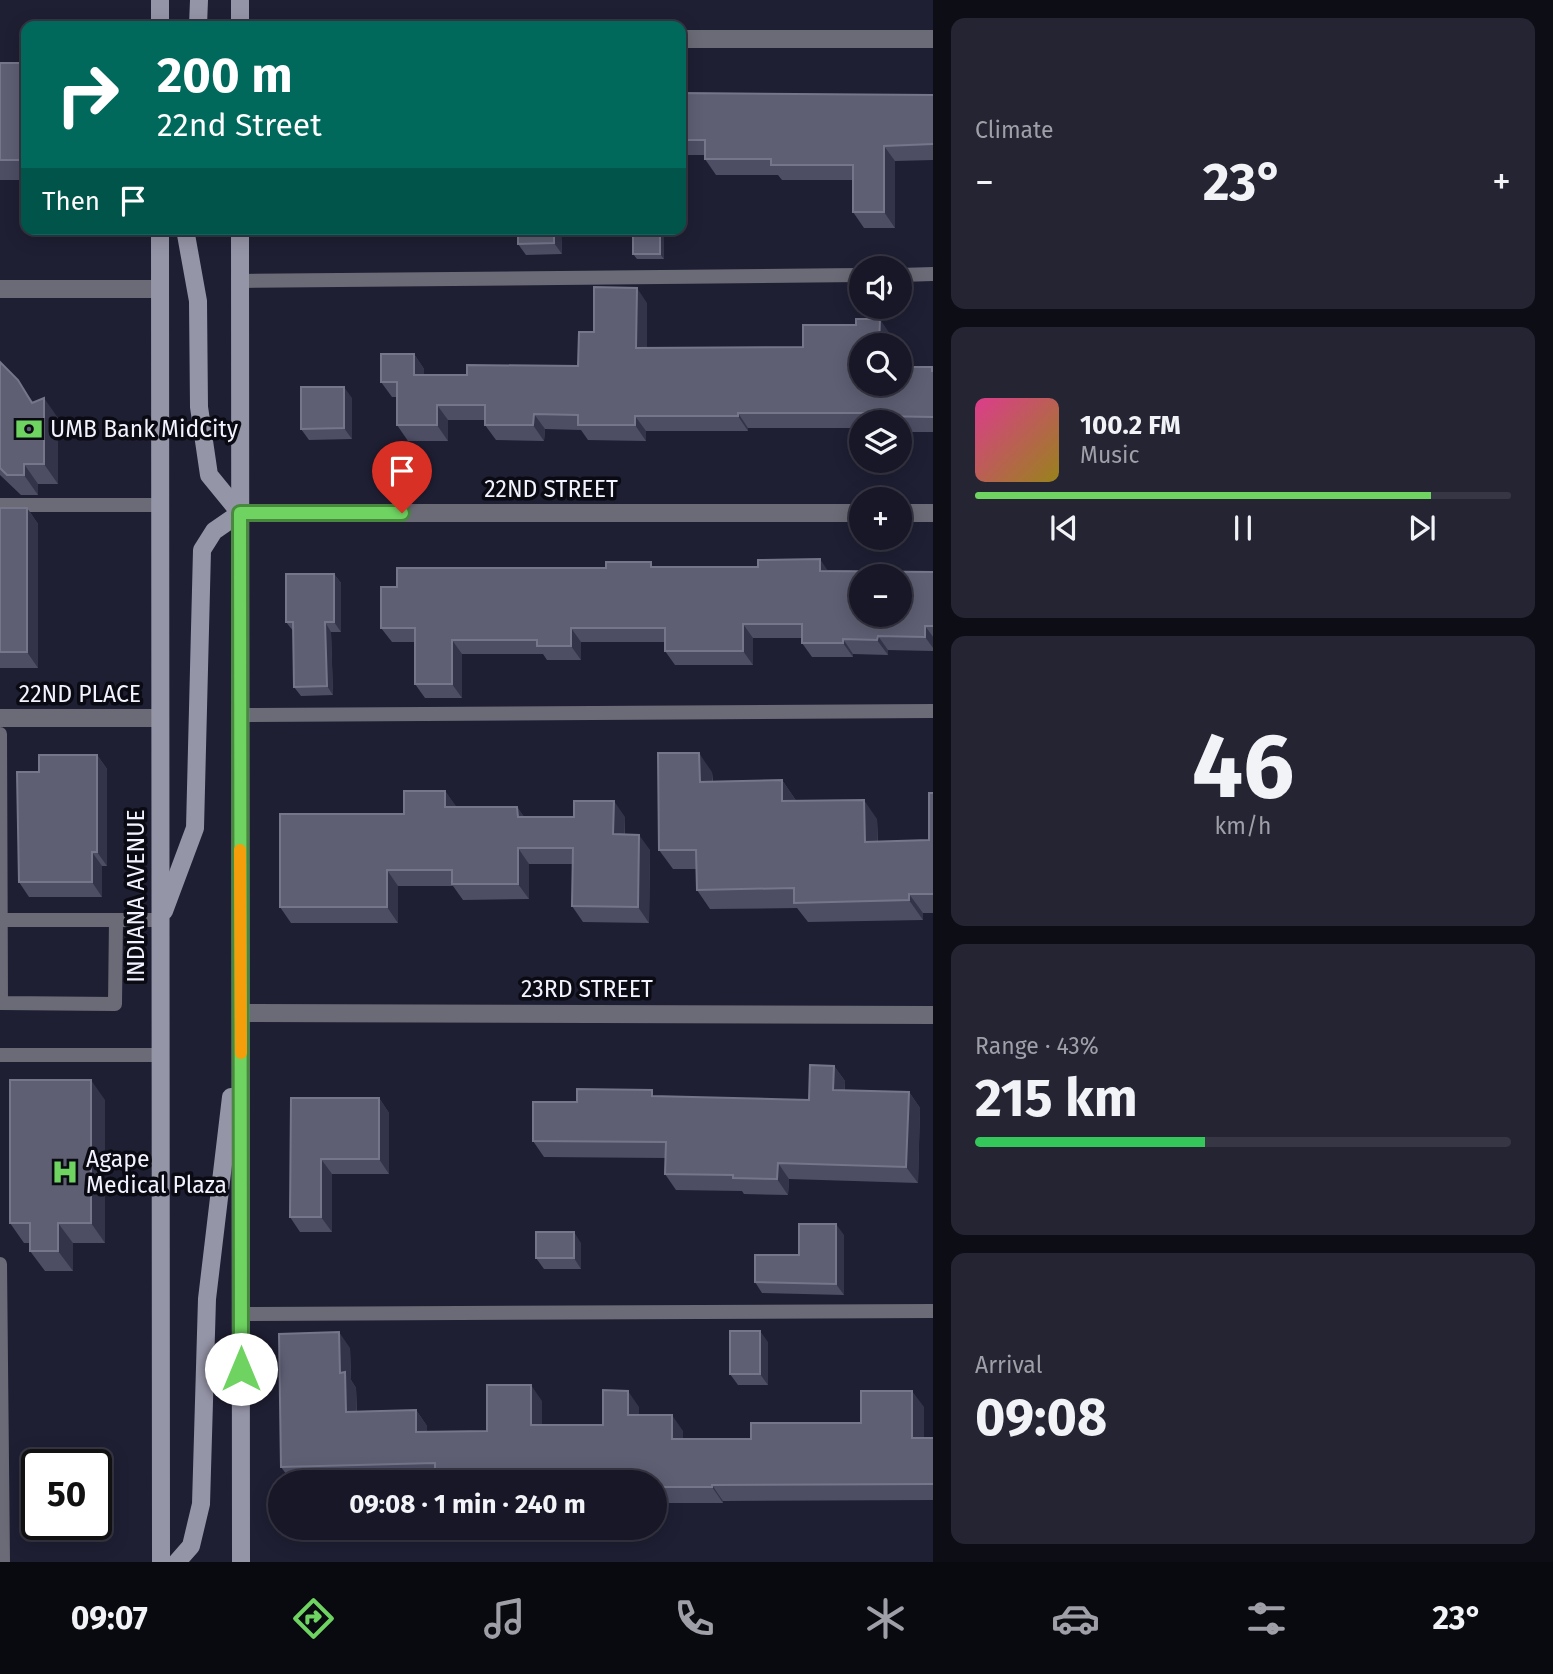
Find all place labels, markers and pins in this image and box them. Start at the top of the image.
bank icon: UMB Bank MidCity [14,414,44,444]
place label: UMB Bank MidCity [50,415,239,443]
pin [372,441,432,513]
place label: Agape Medical Plaza [86,1145,227,1199]
hospital icon: Agape Medical Plaza [50,1157,80,1187]

